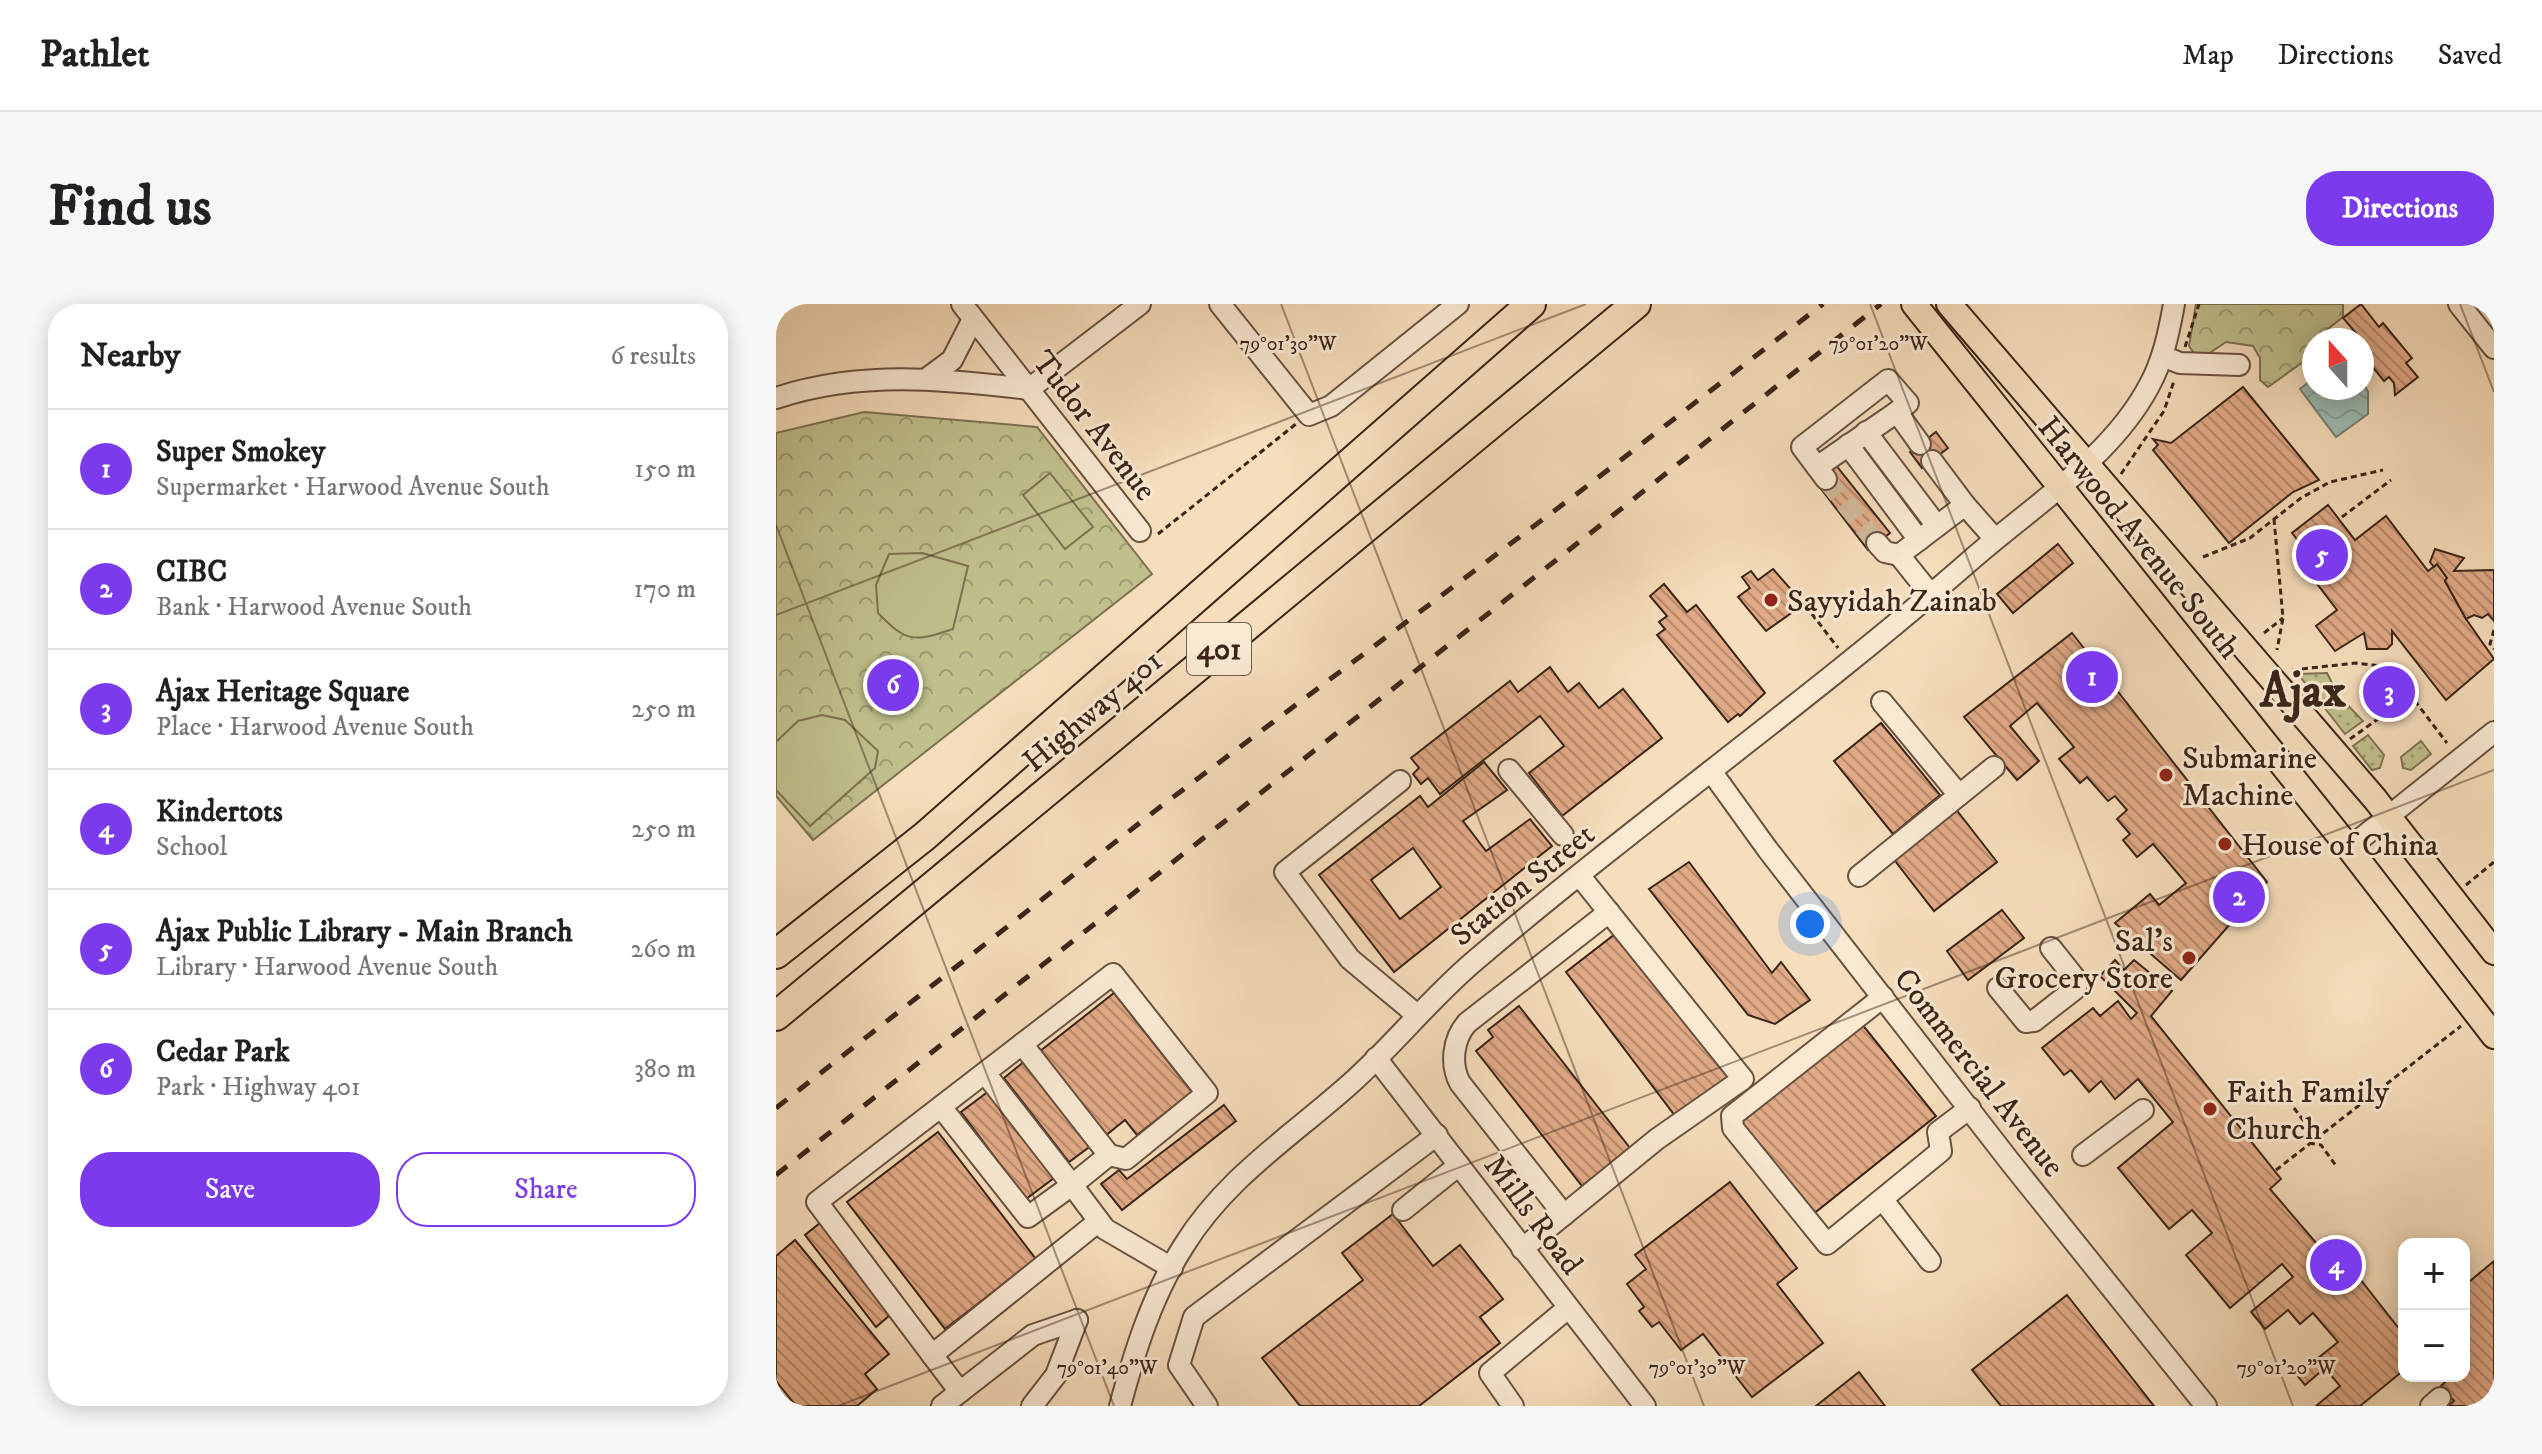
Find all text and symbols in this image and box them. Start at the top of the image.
text: Pathlet [40,31,150,79]
text: Map [2182,38,2234,73]
text: Directions [2278,38,2394,73]
text: Saved [2438,38,2502,73]
button: Directions [2306,171,2494,246]
text: Find us [48,173,212,243]
north arrow [2302,328,2374,400]
text: 79°01'30"W [1240,332,1337,357]
text: 79°01'20"W [1829,332,1928,357]
text: Nearby [80,335,181,377]
text: 6 results [610,340,696,373]
street label: Tudor Avenue [1022,343,1165,509]
street label: Harwood Avenue South [2028,409,2249,668]
text: Super Smokey [156,434,325,471]
text: 1 [101,453,111,486]
text: 150 m [635,453,696,486]
text: Supermarket · Harwood Avenue South [156,471,550,504]
pin: 5 [2296,525,2348,585]
text: CIBC [156,554,227,591]
text: 2 [100,573,112,606]
text: 170 m [634,573,696,606]
place label: Sayyidah Zainab [1787,582,1997,622]
text: Bank · Harwood Avenue South [156,591,472,624]
marker: Sayyidah Zainab [1762,591,1780,609]
road number: 401 [1187,623,1251,675]
street label: Highway 401 [1015,641,1171,782]
pin: 1 [2066,647,2118,707]
pin: 6 [867,655,919,715]
district label: Ajax [2259,662,2346,723]
pin: 3 [2363,662,2415,722]
text: Ajax Heritage Square [156,674,409,711]
text: 3 [101,693,111,726]
text: 250 m [631,693,696,726]
text: Place · Harwood Avenue South [156,711,474,744]
place label: Submarine Machine [2182,739,2317,816]
marker: Submarine Machine [2157,766,2175,784]
text: Kindertots [156,794,283,831]
text: 4 [99,813,113,846]
text: 250 m [631,813,696,846]
street label: Station Street [1443,815,1603,956]
place label: House of China [2241,826,2439,866]
text: School [156,831,227,864]
marker: House of China [2216,835,2234,853]
pin: 2 [2213,867,2265,927]
your location [1790,904,1830,944]
text: Ajax Public Library - Main Branch [156,914,573,951]
place label: Sal's Grocery Store [1995,922,2173,999]
text: 5 [100,933,112,966]
text: 260 m [631,933,696,966]
marker: Sal's Grocery Store [2180,949,2198,967]
text: Library · Harwood Avenue South [156,951,498,984]
street label: Commercial Avenue [1884,961,2072,1186]
text: Cedar Park [156,1034,290,1071]
text: 6 [99,1053,113,1086]
text: 380 m [634,1053,696,1086]
text: Park · Highway 401 [156,1071,360,1104]
place label: Faith Family Church [2226,1073,2390,1150]
marker: Faith Family Church [2201,1100,2219,1118]
street label: Mills Road [1474,1147,1591,1283]
button: Save [80,1152,380,1227]
button: Share [396,1152,696,1227]
pin: 4 [2310,1235,2362,1295]
map controls [2398,1238,2470,1382]
button: + [2398,1238,2470,1310]
button: − [2398,1310,2470,1382]
text: 79°01'40"W [1057,1356,1158,1381]
text: 79°01'30"W [1649,1356,1746,1381]
text: 79°01'20"W [2237,1356,2336,1381]

